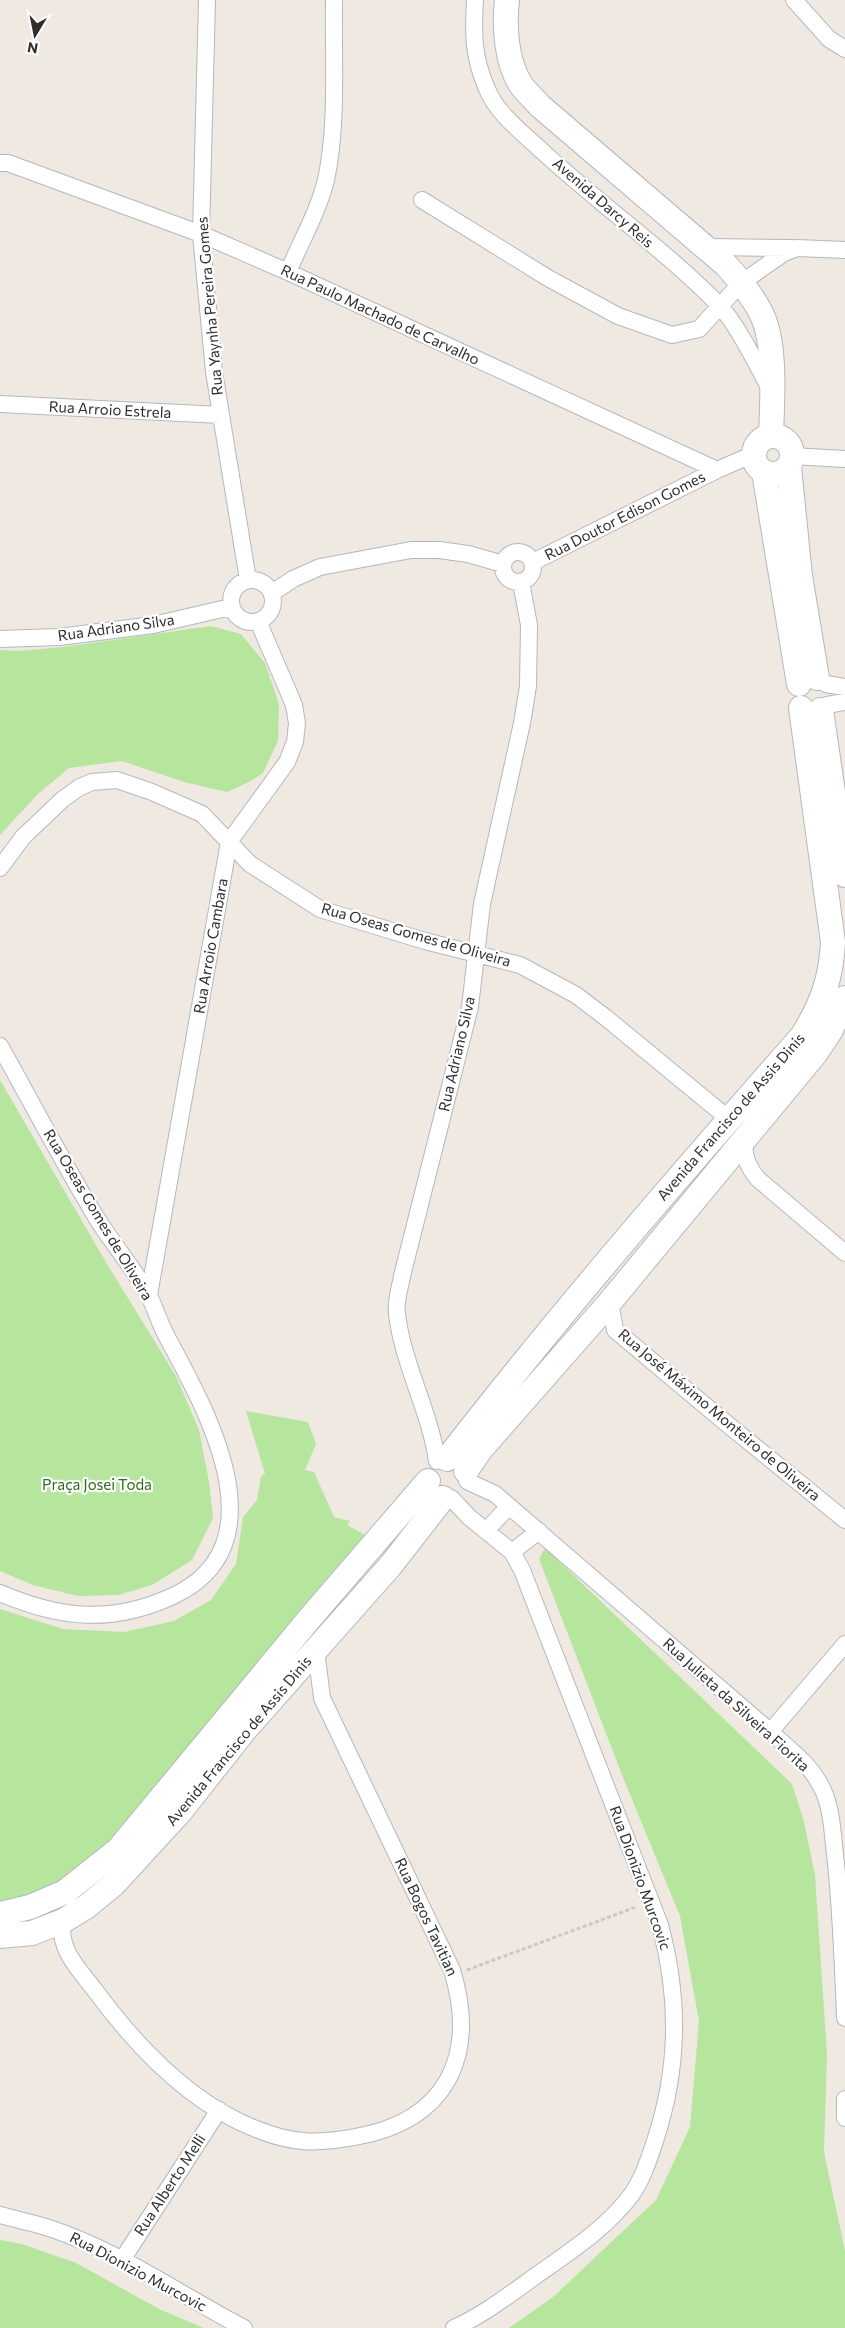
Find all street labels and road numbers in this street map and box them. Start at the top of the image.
street label: Avenida Darcy Reis [550,154,658,251]
street label: Rua Yaynha Pereira Gomes [192,216,226,396]
street label: Rua Paulo Machado de Carvalho [278,260,483,368]
street label: Rua Arroio Estrela [48,397,172,421]
street label: Rua Doutor Edison Gomes [541,467,708,563]
street label: Rua Adriano Silva [56,610,175,644]
street label: Rua Arroio Cambara [189,877,231,1015]
street label: Rua Oseas Gomes de Oliveira [319,898,513,970]
street label: Rua Adriano Silva [434,994,478,1113]
street label: Avenida Francisco de Assis Dinis [653,1029,808,1204]
street label: Rua Oseas Gomes de Oliveira [41,1126,157,1303]
street label: Rua José Máximo Monteiro de Oliveira [615,1324,824,1504]
street label: Rua Julieta da Silveira Fiorita [660,1634,814,1775]
street label: Avenida Francisco de Assis Dinis [162,1652,315,1829]
street label: Rua Dionizio Murcovic [606,1803,675,1952]
street label: Rua Bogos Tavitian [392,1855,462,1978]
street label: Rua Alberto Melli [130,2130,209,2239]
street label: Rua Dionizio Murcovic [67,2227,210,2315]

